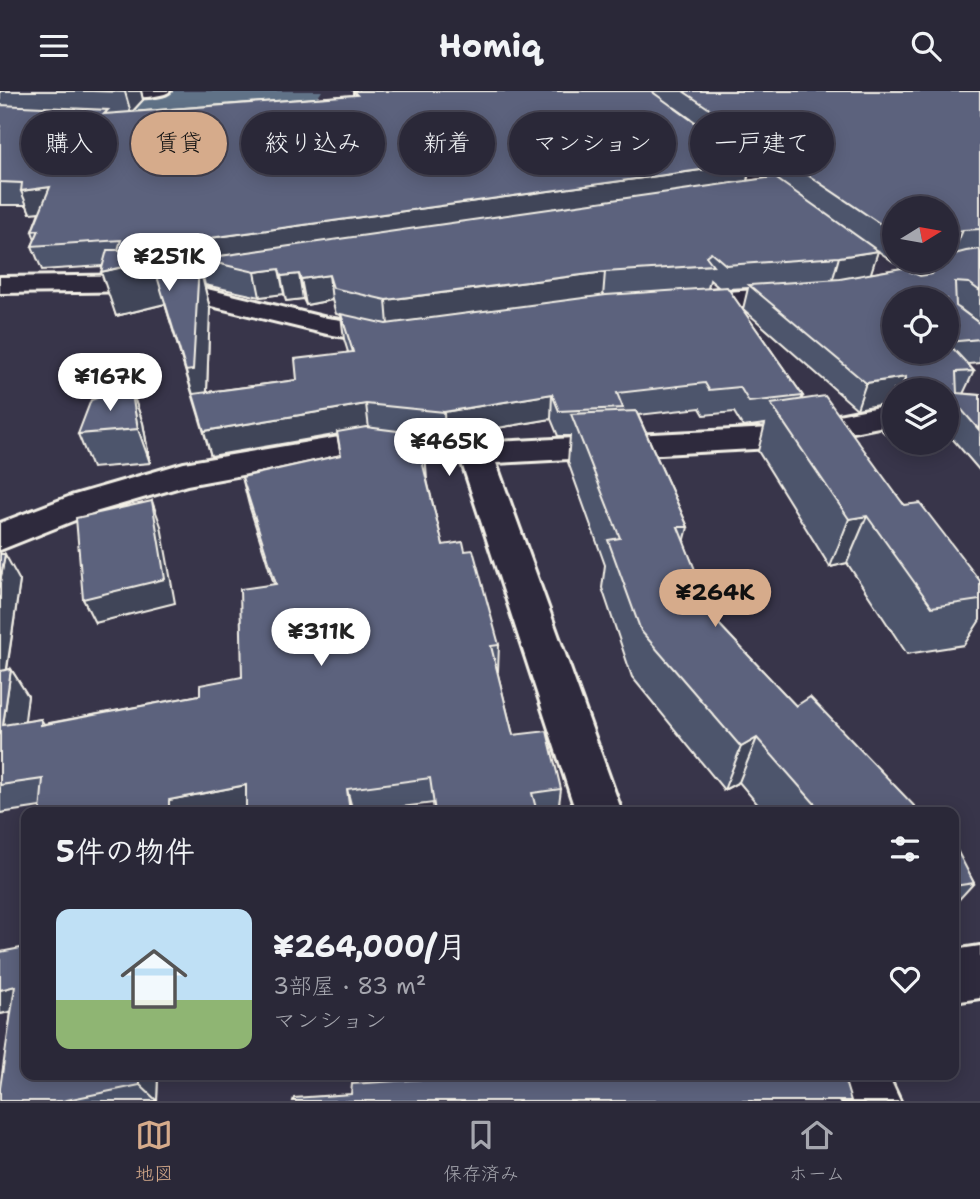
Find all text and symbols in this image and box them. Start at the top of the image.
text: Homiq [439,24,541,67]
icon: menu [35,27,73,65]
icon: search [907,27,945,65]
chip: 購入 [21,112,117,175]
chip: 賃貸 [131,112,227,175]
chip: 絞り込み [241,112,385,175]
chip: 新着 [399,112,495,175]
chip: マンション [509,112,676,175]
chip: 一戸建て [690,112,834,175]
north arrow [882,196,959,273]
map controls [882,196,959,455]
pin: ¥251K [120,233,218,293]
text: ¥251K [133,241,205,271]
button: locate [882,287,959,364]
pin: ¥167K [61,353,159,413]
text: ¥167K [74,361,146,391]
button: layers [882,378,959,455]
pin: ¥465K [400,419,498,478]
text: ¥465K [410,426,488,456]
pin: ¥264K [666,569,764,629]
text: ¥264K [675,577,755,607]
pin: ¥311K [272,609,370,668]
text: ¥311K [287,616,355,646]
icon: filters [886,830,924,868]
text: 5件の物件 [56,831,195,872]
text: ¥264,000/月 [273,926,466,967]
icon: home [112,937,196,1021]
icon: heart [886,960,924,998]
text: 3部屋 · 83 m² [273,971,426,1001]
text: マンション [273,1005,387,1035]
tab: 地図 [135,1116,173,1186]
tab: 保存済み [443,1116,519,1186]
tab: ホーム [789,1116,845,1186]

